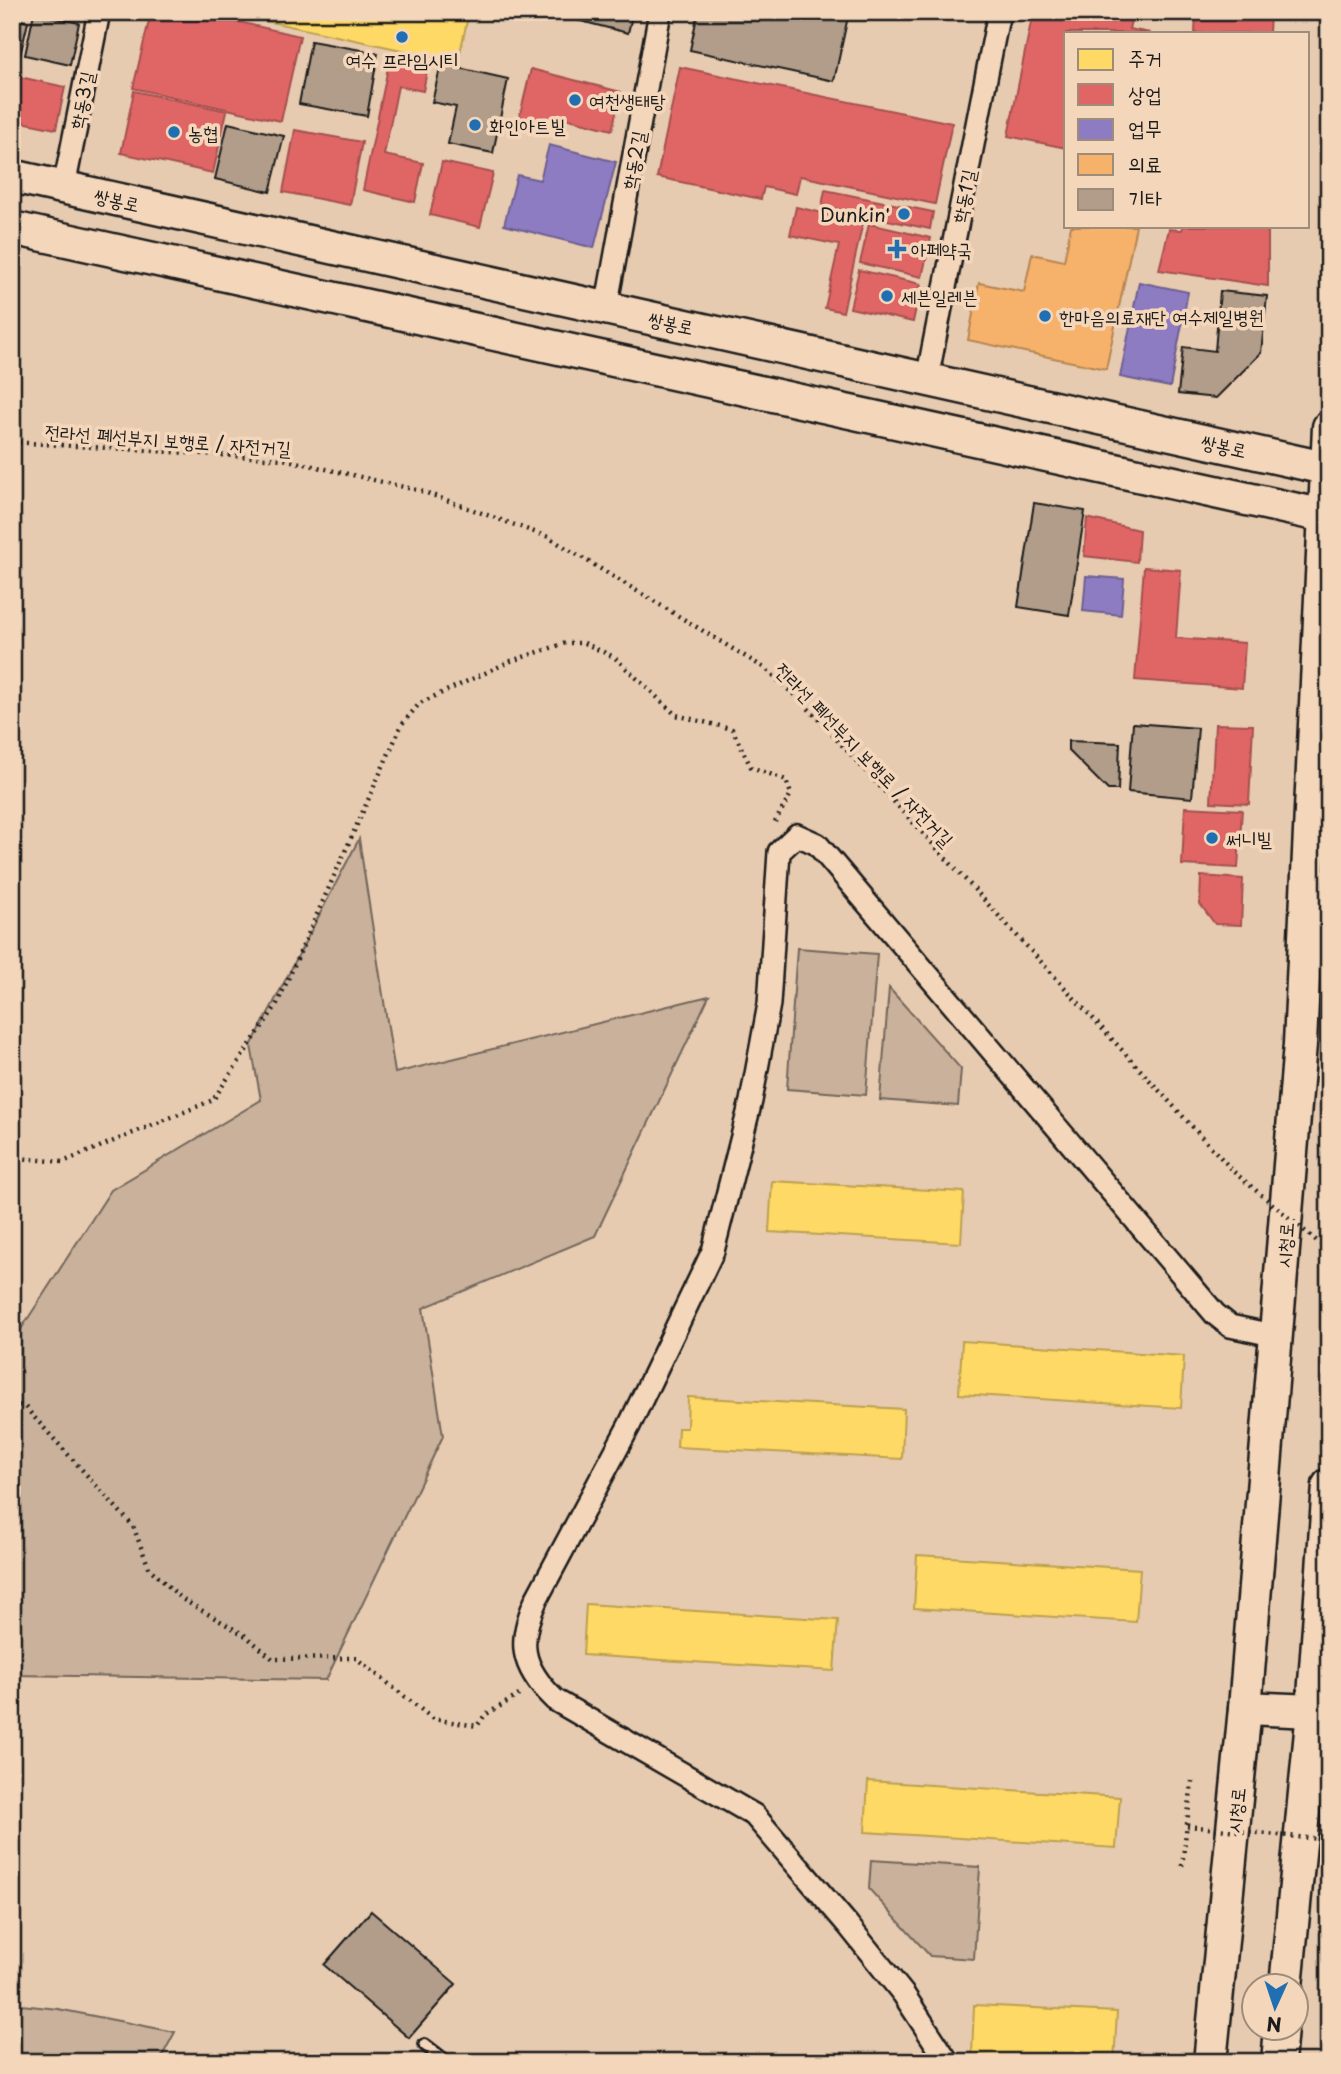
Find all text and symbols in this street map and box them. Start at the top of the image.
marker: 여수 프라임시티 [394,29,410,45]
legend [1064,32,1310,228]
text: 주거 [1128,41,1162,73]
place label: 여수 프라임시티 [345,45,459,73]
street label: 학동3길 [62,69,100,131]
text: 상업 [1128,77,1162,109]
place label: 여천생태탕 [589,86,666,114]
marker: 여천생태탕 [567,92,583,108]
place label: 화인아트빌 [489,111,566,139]
text: 업무 [1128,111,1162,143]
marker: 화인아트빌 [467,117,483,133]
place label: 농협 [188,118,219,146]
marker: 농협 [166,124,182,140]
street label: 학동2길 [614,128,652,192]
text: 의료 [1128,147,1162,179]
street label: 학동1길 [944,167,982,225]
street label: 쌍봉로 [92,180,142,218]
text: 기타 [1128,181,1162,213]
place label: Dunkin' [820,200,890,228]
marker: Dunkin' [896,206,912,222]
place label: 아페약국 [911,235,972,263]
marker: 아페약국 [889,241,905,257]
place label: 세븐일레븐 [901,282,977,310]
marker: 세븐일레븐 [879,288,895,304]
place label: 한마음의료재단 여수제일병원 [1059,302,1264,330]
street label: 쌍봉로 [646,304,696,340]
marker: 한마음의료재단 여수제일병원 [1037,308,1053,324]
street label: 전라선 폐선부지 보행로 / 자전거길 [44,416,292,462]
street label: 쌍봉로 [1199,426,1249,464]
street label: 전라선 폐선부지 보행로 / 자전거길 [769,656,961,852]
place label: 써니빌 [1226,824,1273,852]
marker: 써니빌 [1204,830,1220,846]
street label: 시청로 [1268,1221,1300,1269]
street label: 시청로 [1219,1786,1251,1834]
north arrow [1240,1972,1310,2042]
text: N [1266,2011,1282,2039]

